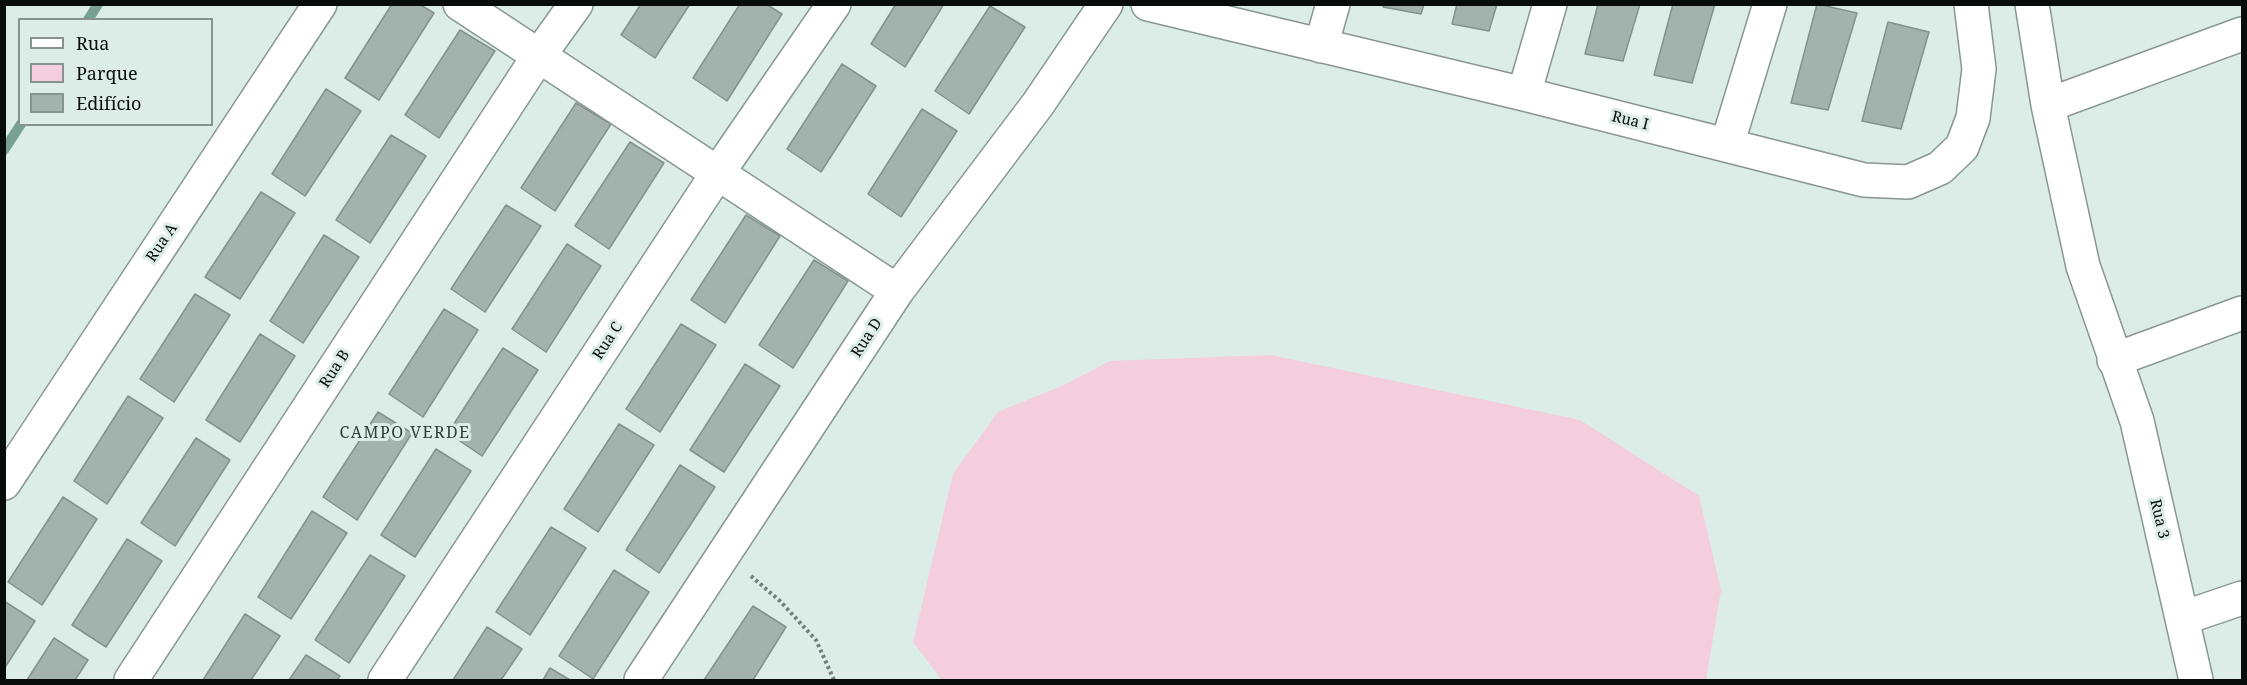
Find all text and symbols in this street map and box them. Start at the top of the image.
legend [18,18,213,126]
text: Rua [76,31,109,55]
text: Parque [76,61,138,85]
text: Edifício [76,91,141,115]
street label: Rua I [1610,108,1650,134]
street label: Rua A [143,220,181,266]
street label: Rua D [848,315,886,361]
street label: Rua C [589,319,627,363]
street label: Rua B [316,347,354,391]
district label: CAMPO VERDE [339,423,471,443]
street label: Rua 3 [2146,497,2172,541]

